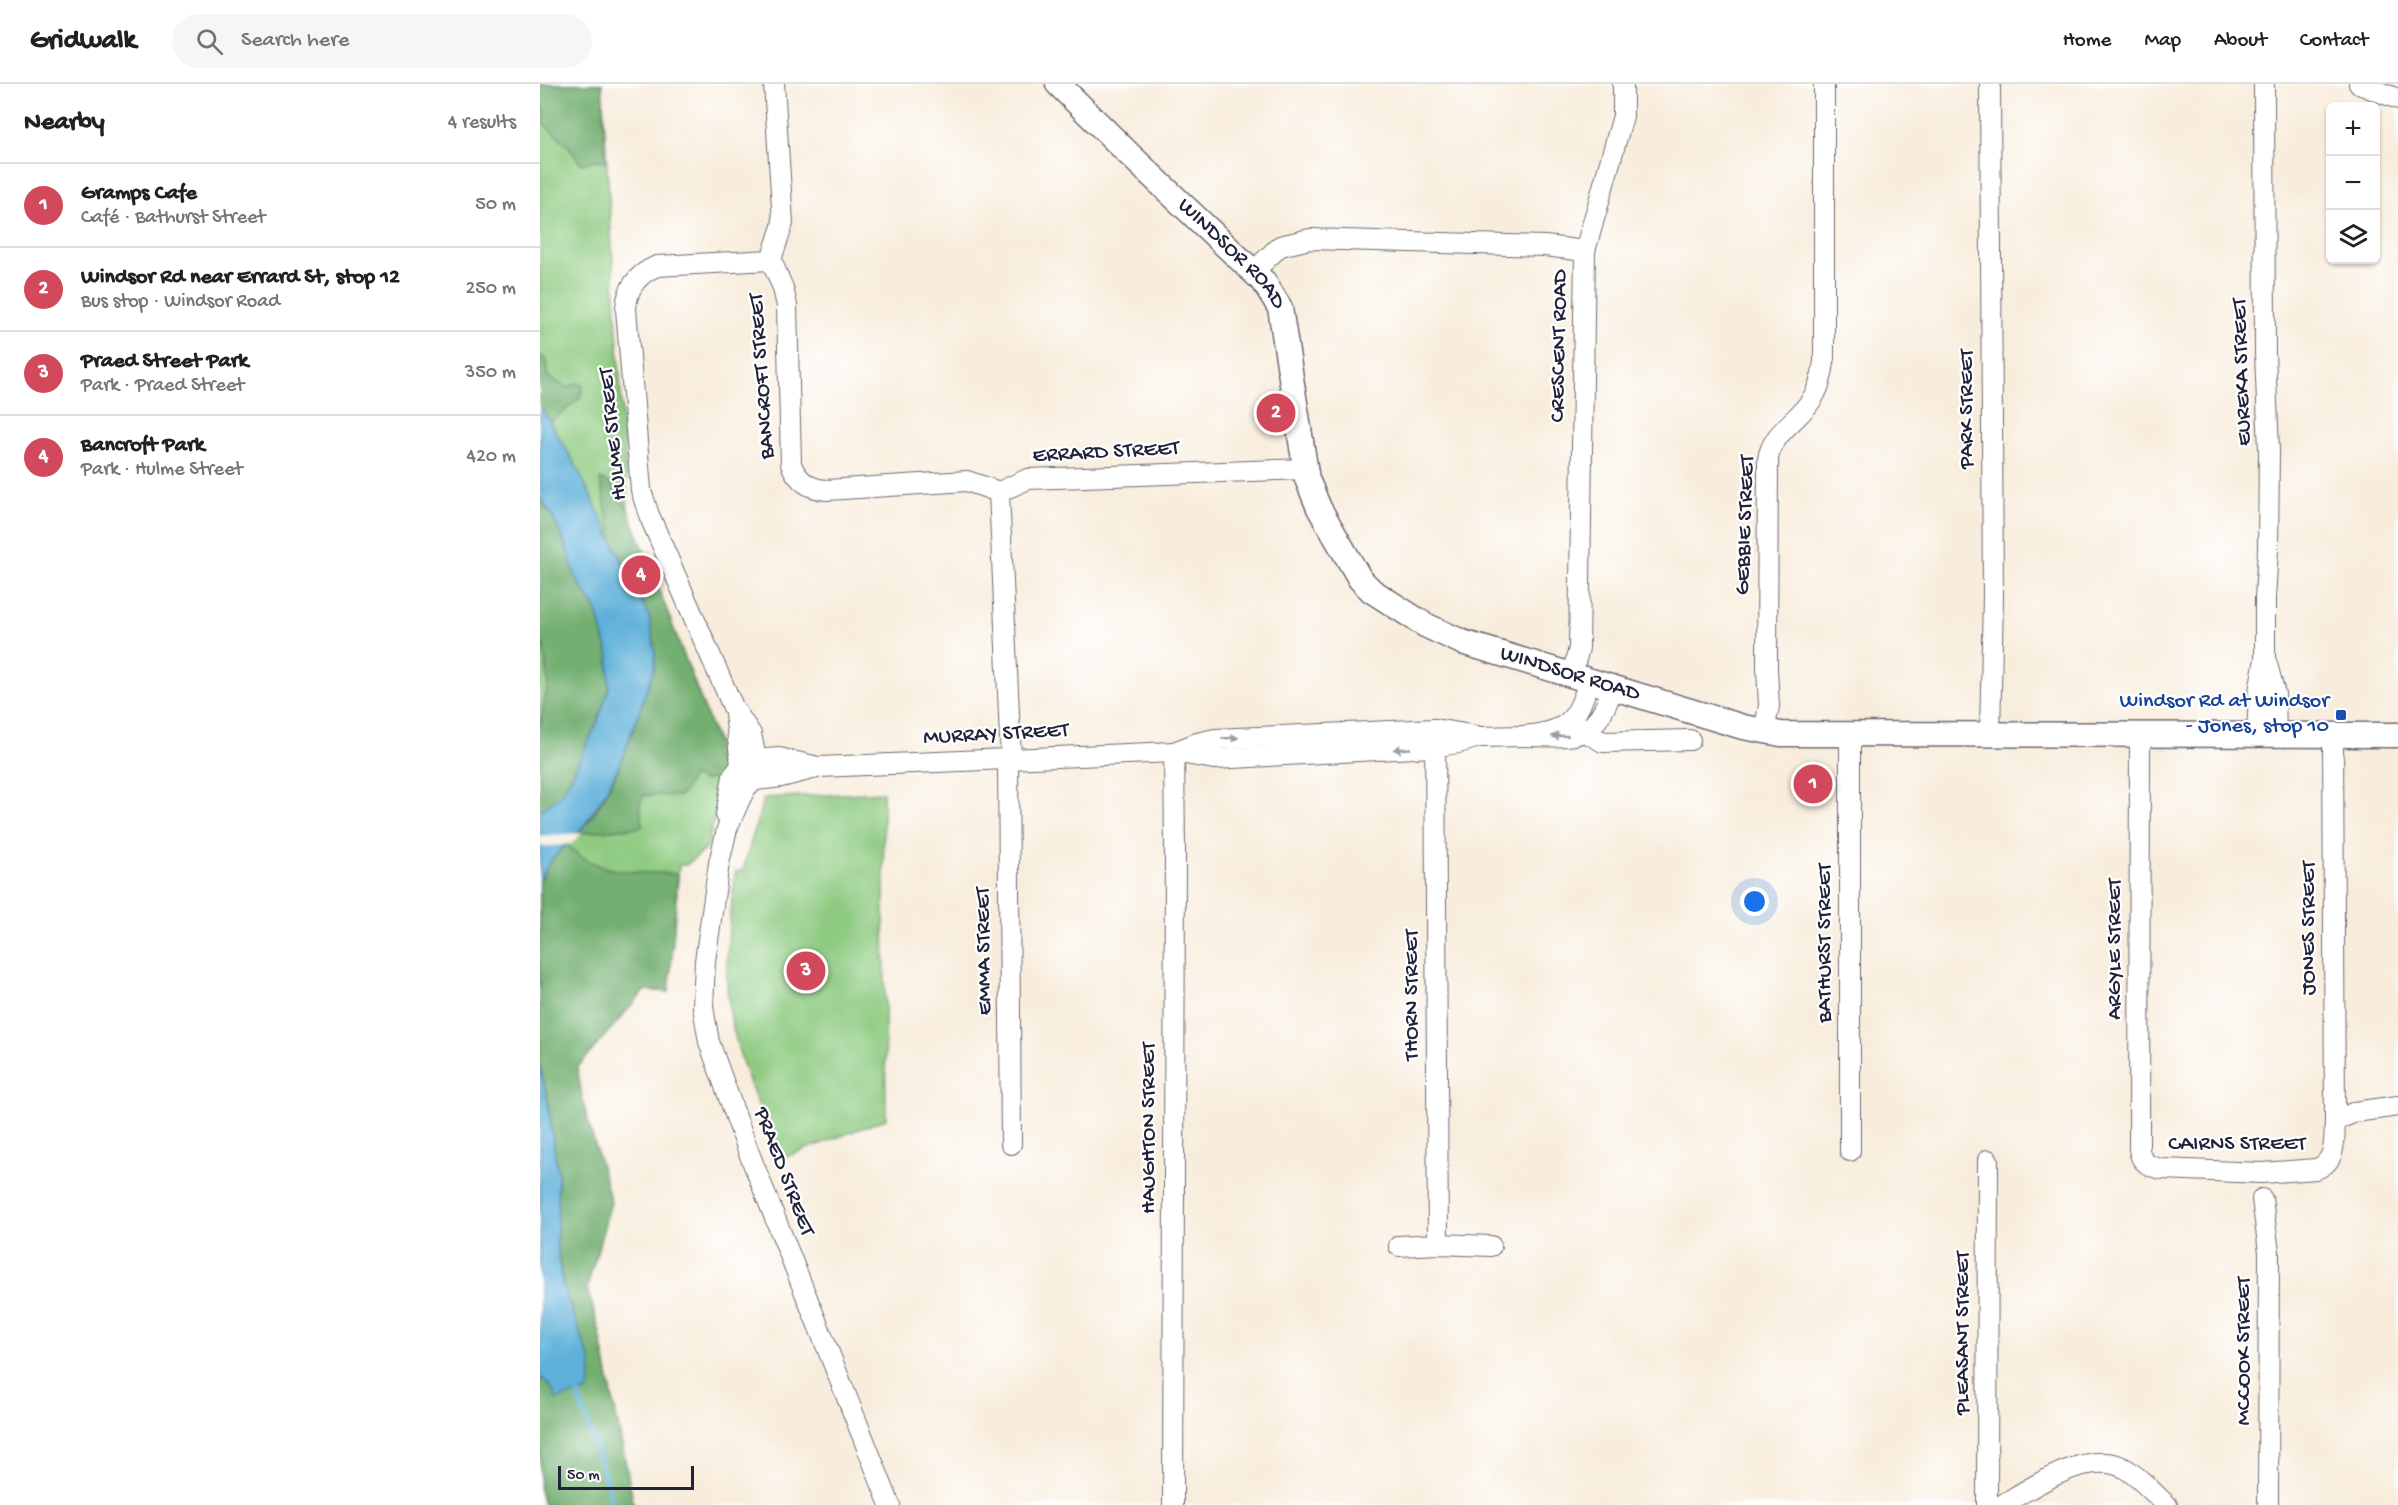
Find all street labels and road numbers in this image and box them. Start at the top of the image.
street label: WINDSOR ROAD [1171,193,1291,315]
street label: CRESCENT ROAD [1546,269,1574,423]
street label: BANCROFT STREET [744,291,782,461]
street label: EUREKA STREET [2227,296,2259,446]
street label: PARK STREET [1955,347,1981,470]
street label: HULME STREET [594,365,634,502]
street label: ERRARD STREET [1032,436,1182,470]
street label: GEBBIE STREET [1731,453,1761,596]
street label: WINDSOR ROAD [1497,641,1644,708]
street label: MURRAY STREET [923,718,1071,752]
street label: JONES STREET [2297,859,2323,995]
street label: BATHURST STREET [1813,862,1839,1024]
street label: ARGYLE STREET [2103,877,2129,1020]
street label: EMMA STREET [971,885,999,1015]
street label: THORN STREET [1400,928,1426,1063]
street label: HAUGHTON STREET [1137,1040,1163,1214]
street label: PRAED STREET [746,1103,820,1242]
street label: CAIRNS STREET [2168,1132,2307,1158]
street label: PLEASANT STREET [1951,1249,1977,1416]
street label: MCCOOK STREET [2232,1275,2258,1426]

